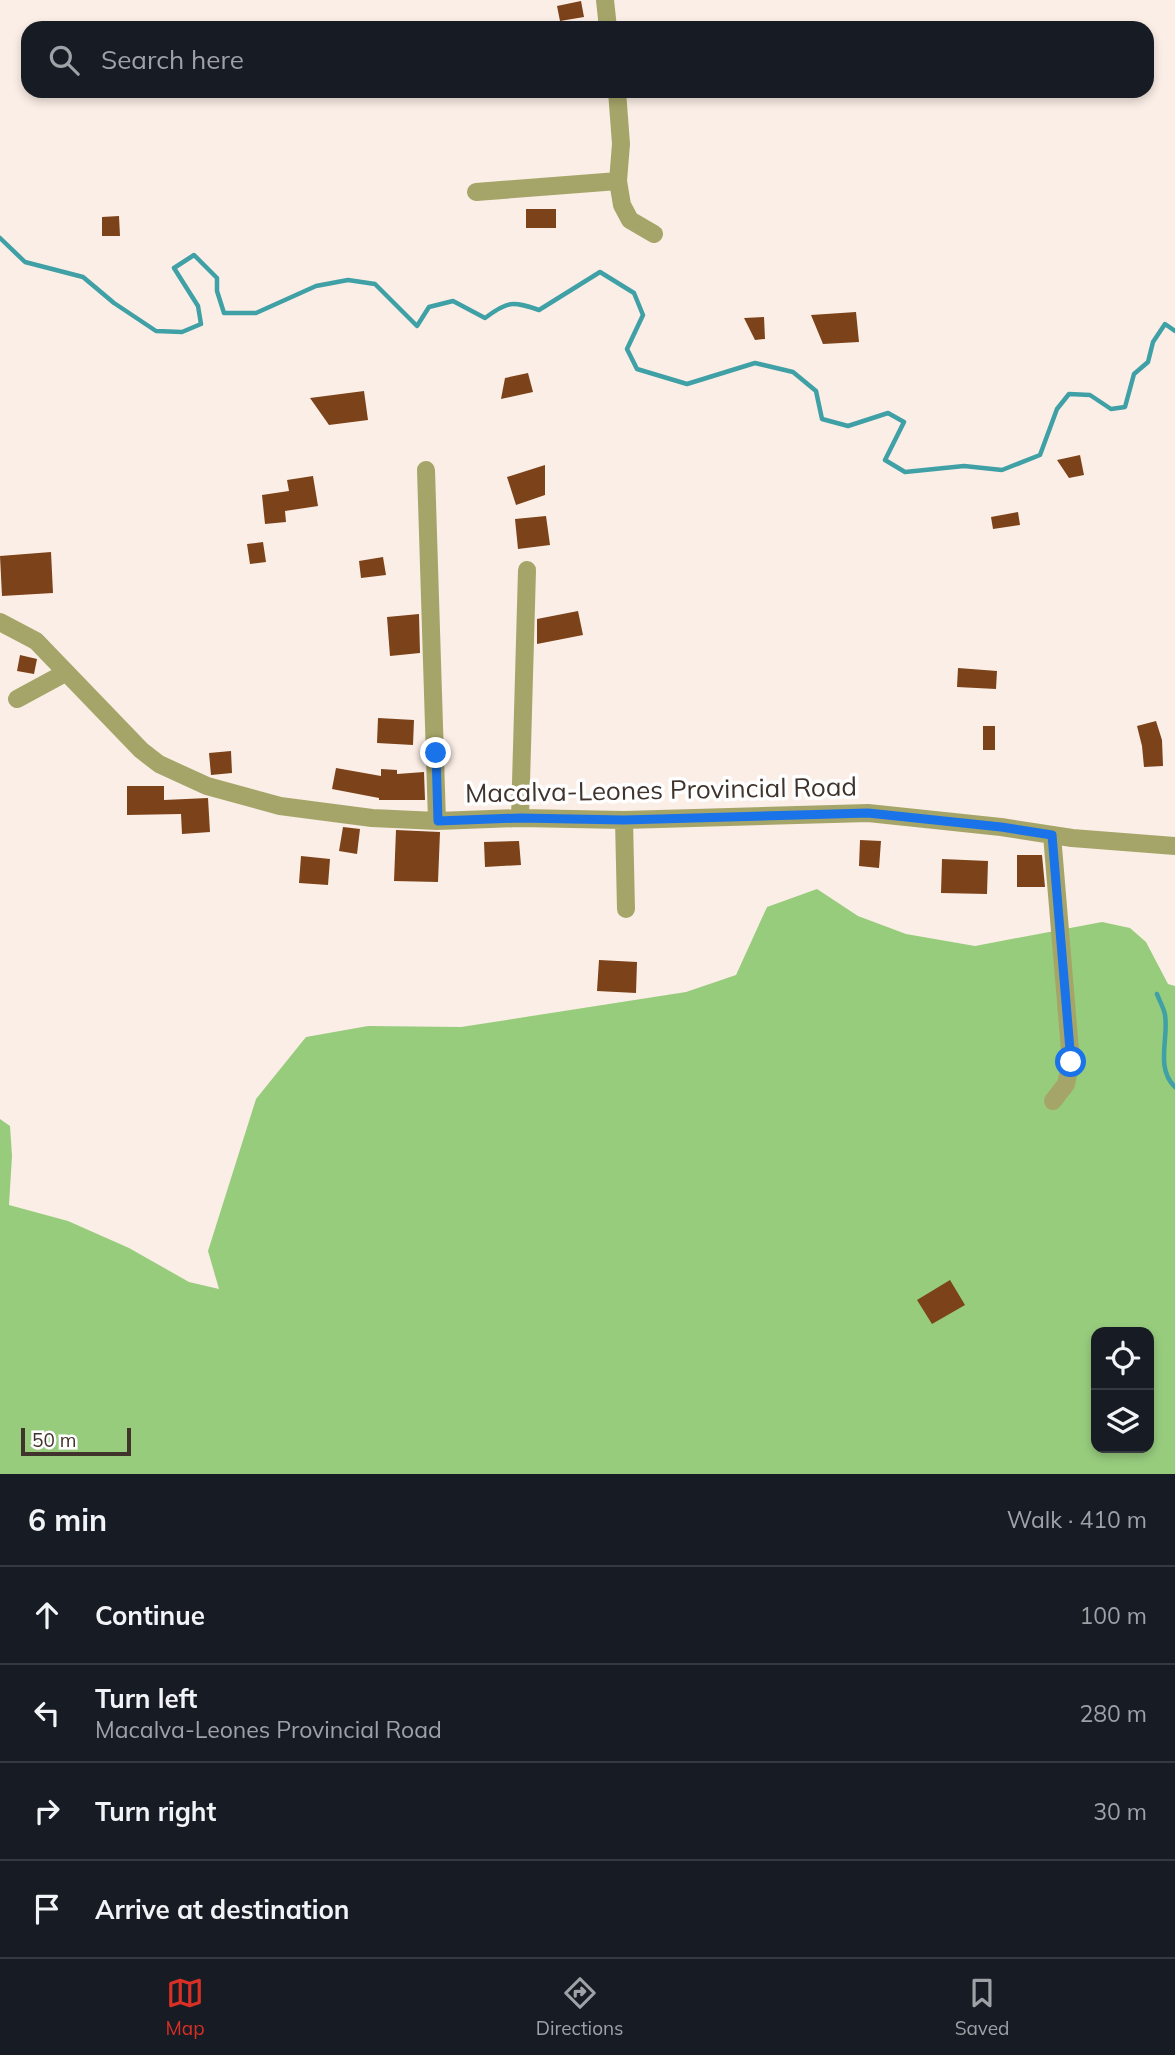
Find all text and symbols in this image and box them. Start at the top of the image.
search box [21,21,1154,98]
icon: search [45,41,83,79]
text: Search here [101,43,244,76]
route end [420,737,451,768]
street label: Macalva-Leones Provincial Road [465,770,857,809]
route start [1055,1046,1086,1077]
map controls [1091,1327,1154,1453]
button: locate [1091,1327,1154,1390]
button: layers [1091,1390,1154,1453]
scale bar [21,1425,131,1457]
text: 50 m [32,1428,76,1452]
text: 6 min [28,1501,107,1539]
text: Walk · 410 m [1007,1505,1147,1534]
icon: ahead [28,1596,66,1634]
text: Continue [95,1599,205,1632]
text: 100 m [1079,1601,1147,1630]
text: Turn left [95,1682,197,1715]
icon: left [28,1694,66,1732]
text: 280 m [1079,1699,1147,1728]
text: Macalva-Leones Provincial Road [95,1715,442,1744]
icon: right [28,1792,66,1830]
text: Turn right [95,1795,216,1828]
text: 30 m [1093,1797,1147,1826]
icon: arrive [28,1890,66,1928]
text: Arrive at destination [95,1893,350,1926]
tab: Map [166,1974,205,2040]
tab: Directions [536,1974,624,2040]
tab: Saved [955,1974,1009,2040]

